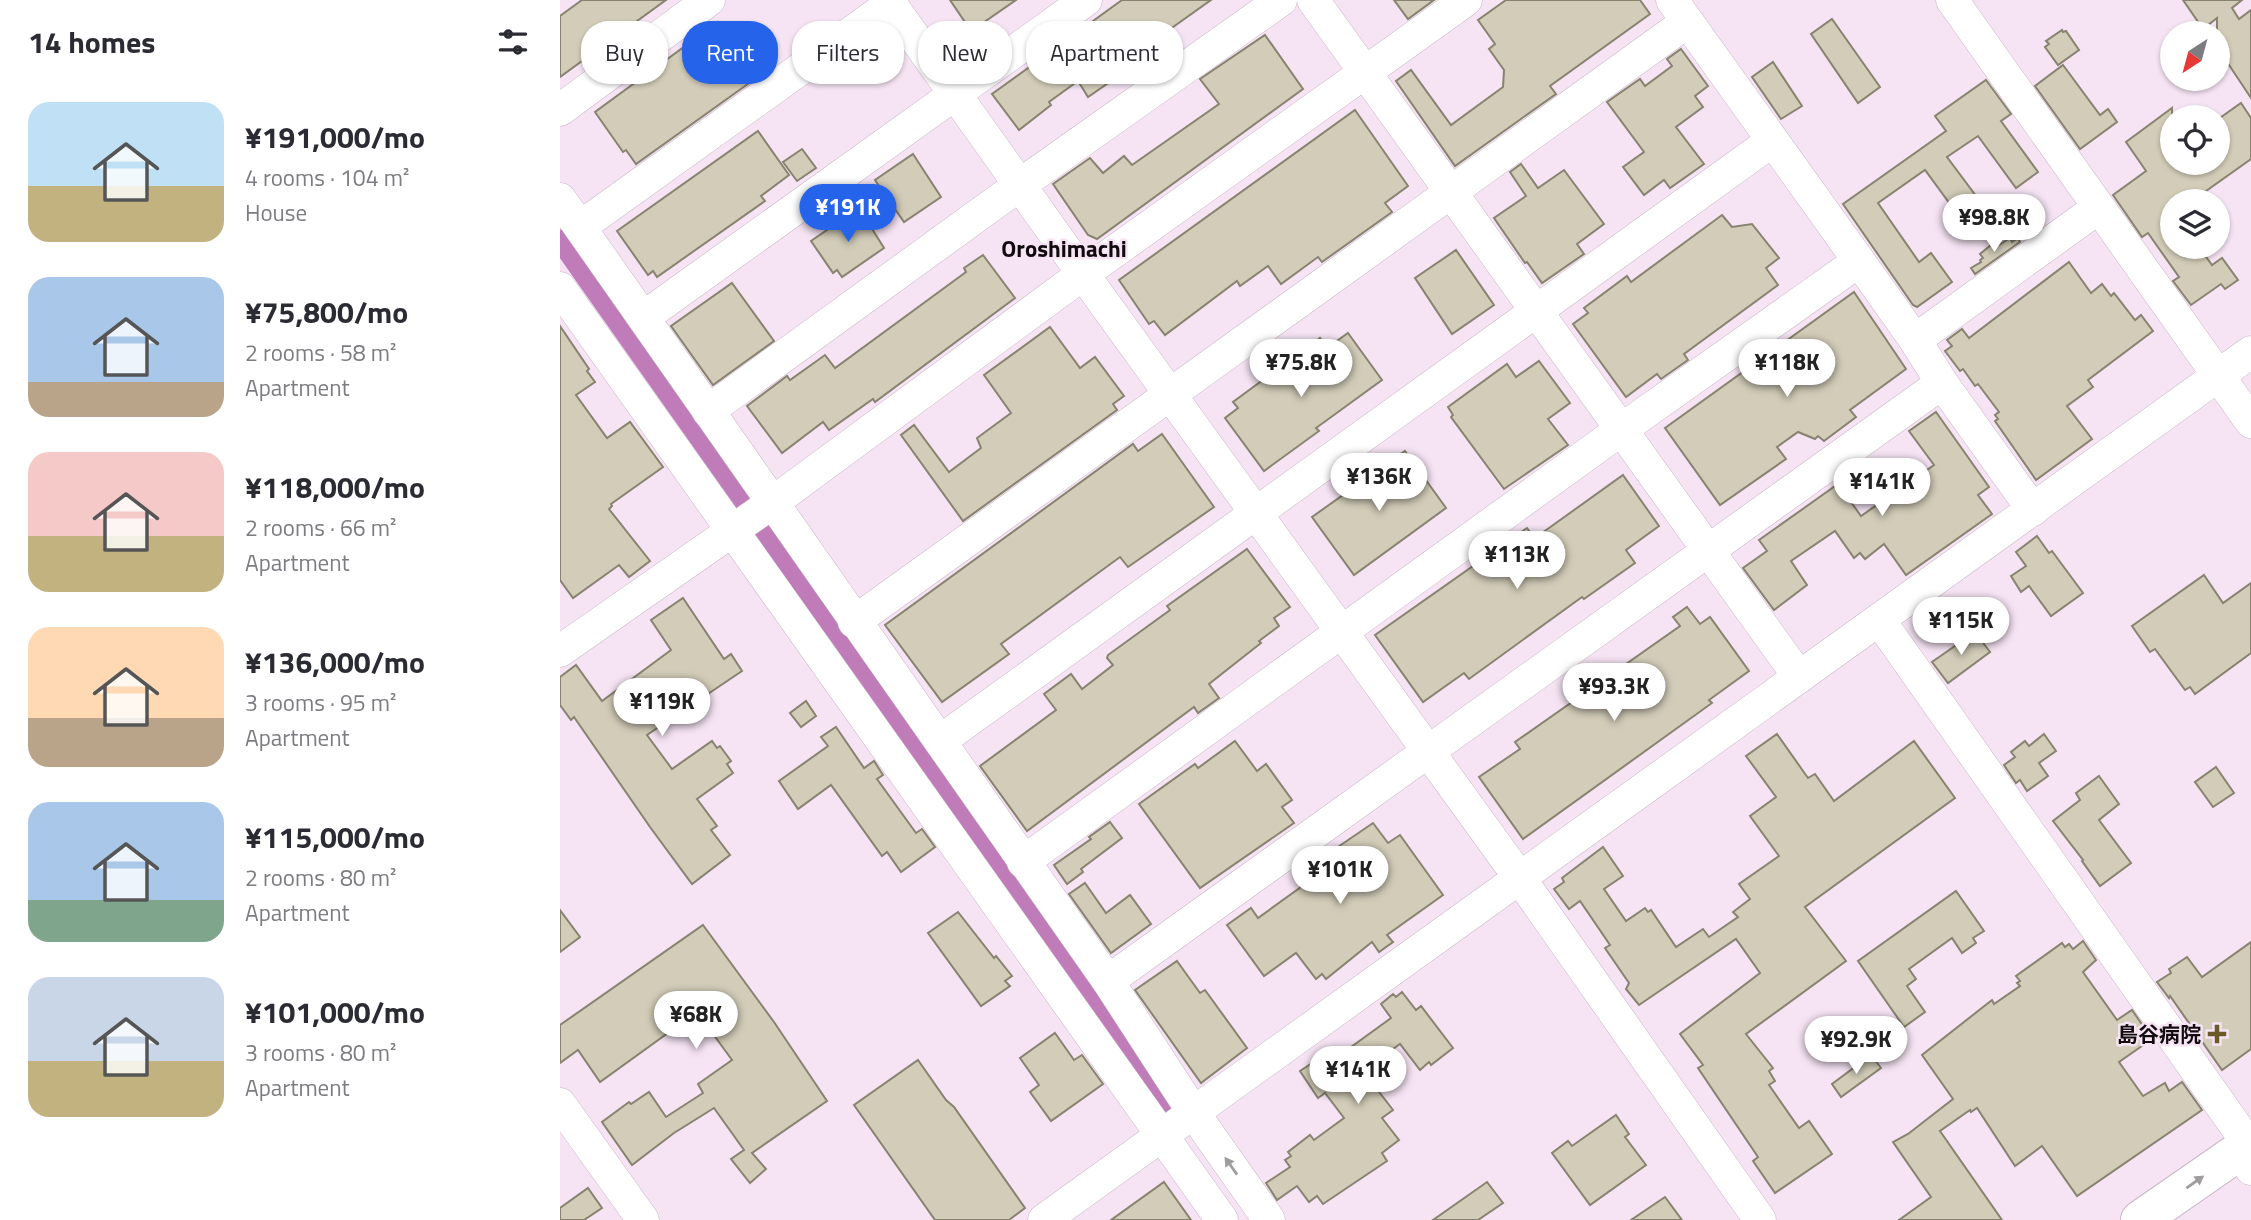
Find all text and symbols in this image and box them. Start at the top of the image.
text: 14 homes [28,19,155,65]
chip: Buy [581,21,668,84]
chip: Rent [682,21,778,84]
chip: Filters [792,21,904,84]
chip: New [918,21,1012,84]
chip: Apartment [1026,21,1183,84]
north arrow [2160,21,2230,91]
map controls [2160,21,2230,259]
icon: filters [494,23,532,61]
button: locate [2160,105,2230,175]
text: ¥191,000/mo [245,114,425,160]
icon: home [84,130,168,214]
text: 4 rooms · 104 m² [245,160,409,195]
pin: ¥191K [799,184,897,244]
text: ¥191K [815,189,881,224]
button: layers [2160,189,2230,259]
pin: ¥98.8K [1937,194,2051,254]
text: House [245,195,307,230]
text: ¥98.8K [1958,199,2030,234]
district label: Oroshimachi [1001,231,1127,266]
text: ¥75,800/mo [245,289,408,335]
icon: home [84,305,168,389]
text: 2 rooms · 58 m² [245,335,396,370]
pin: ¥75.8K [1244,340,1358,399]
pin: ¥118K [1738,340,1836,399]
text: ¥75.8K [1265,344,1337,379]
text: ¥118K [1754,344,1820,379]
text: Apartment [245,370,350,405]
pin: ¥136K [1330,454,1428,513]
text: ¥136K [1346,458,1412,493]
pin: ¥141K [1833,458,1931,518]
text: ¥141K [1849,463,1915,498]
text: ¥118,000/mo [245,464,425,510]
icon: home [84,480,168,564]
text: 2 rooms · 66 m² [245,510,396,545]
pin: ¥113K [1468,532,1566,591]
text: ¥113K [1484,536,1550,571]
text: Apartment [245,545,350,580]
pin: ¥115K [1912,598,2010,657]
text: ¥115K [1928,602,1994,637]
text: ¥136,000/mo [245,639,425,685]
icon: home [84,655,168,739]
pin: ¥93.3K [1557,664,1671,723]
text: ¥93.3K [1578,668,1650,703]
pin: ¥119K [613,678,711,738]
text: ¥119K [629,683,695,718]
text: 3 rooms · 95 m² [245,685,396,720]
text: Apartment [245,720,350,755]
text: ¥115,000/mo [245,814,425,860]
icon: home [84,830,168,914]
pin: ¥101K [1291,846,1389,906]
text: ¥101K [1307,851,1373,886]
text: 2 rooms · 80 m² [245,860,396,895]
text: Apartment [245,895,350,930]
text: ¥101,000/mo [245,989,425,1035]
pin: ¥68K [655,992,737,1051]
text: ¥68K [670,996,722,1031]
icon: home [84,1005,168,1089]
pin: ¥92.9K [1799,1016,1913,1076]
place label: 島谷病院 [2117,1018,2201,1050]
text: ¥92.9K [1820,1021,1892,1056]
marker: 島谷病院 [2207,1024,2227,1044]
text: 3 rooms · 80 m² [245,1035,396,1070]
pin: ¥141K [1309,1046,1407,1106]
text: ¥141K [1325,1051,1391,1086]
text: Apartment [245,1070,350,1105]
one-way arrow [1224,1157,1238,1175]
one-way arrow [2186,1176,2205,1189]

